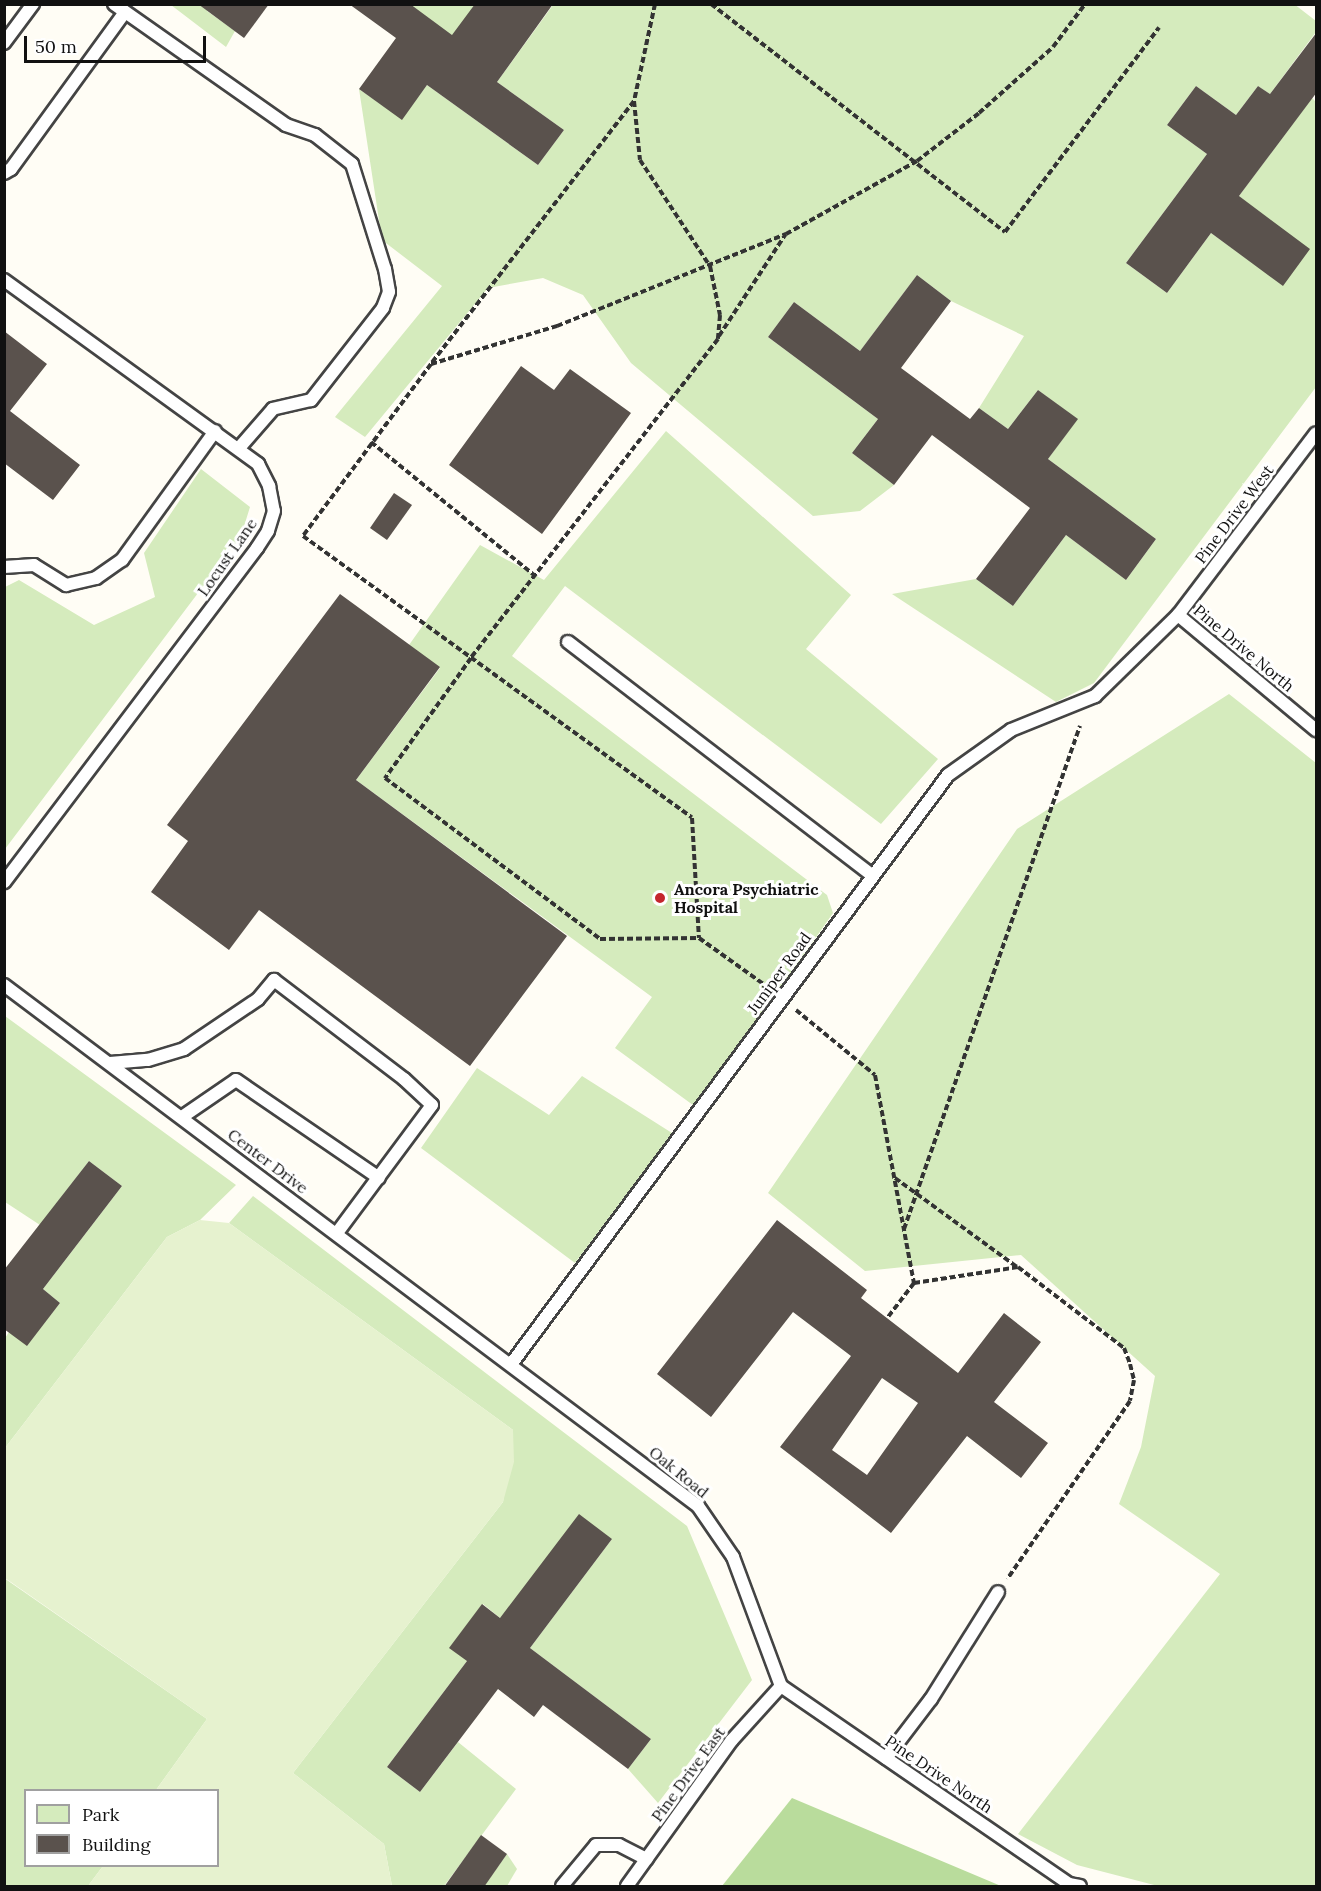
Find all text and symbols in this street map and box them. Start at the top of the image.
scale bar [27,24,208,62]
text: 50 m [35,35,77,58]
street label: Pine Drive West [1191,461,1277,567]
street label: Locust Lane [193,514,261,600]
street label: Pine Drive North [1190,600,1298,696]
place label: Ancora Psychiatric Hospital [674,879,818,917]
marker: Ancora Psychiatric Hospital [651,889,669,907]
street label: Juniper Road [743,928,815,1018]
street label: Center Drive [224,1125,312,1197]
street label: Oak Road [645,1442,713,1502]
street label: Pine Drive East [647,1723,729,1825]
street label: Pine Drive North [882,1731,996,1817]
legend [24,1789,219,1867]
text: Park [82,1803,119,1826]
text: Building [82,1833,150,1856]

